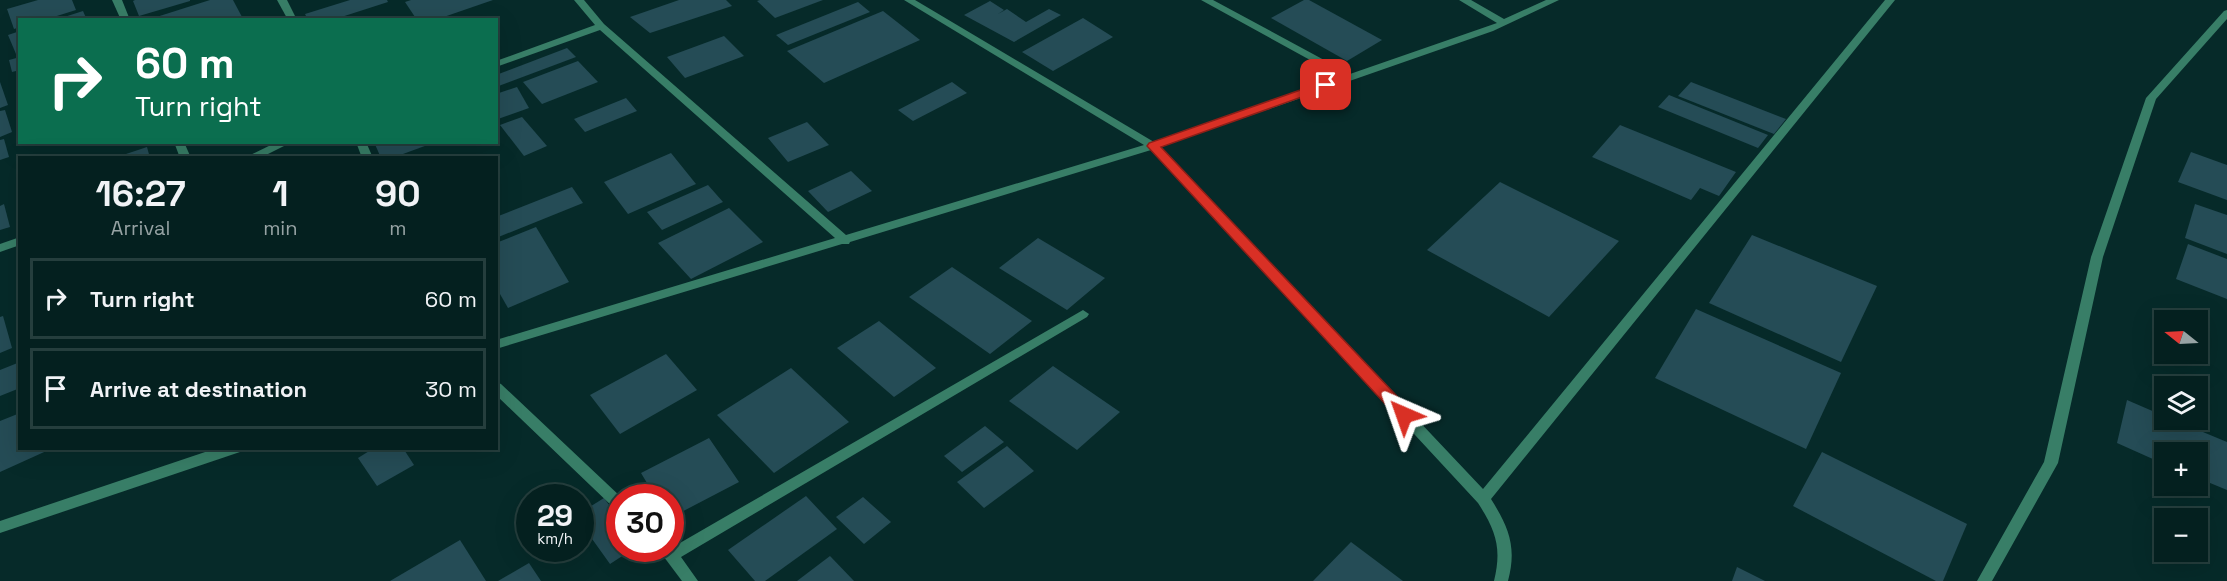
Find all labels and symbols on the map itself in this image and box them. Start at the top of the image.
pin [1300,59,1351,110]
north arrow [2154,310,2208,364]
position arrow [1372,383,1436,447]
speed limit sign: 30 [606,484,684,562]

